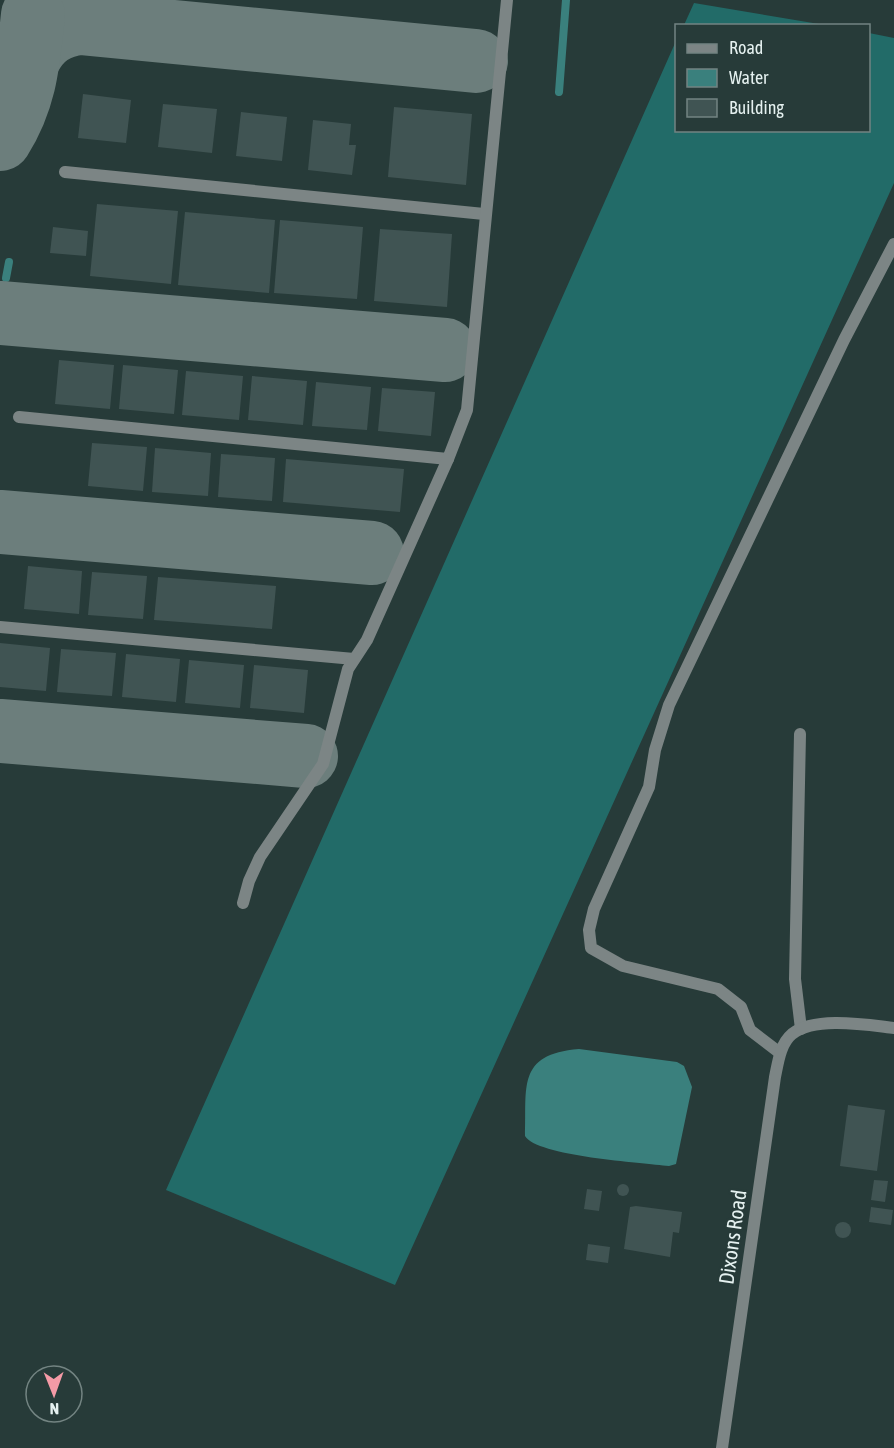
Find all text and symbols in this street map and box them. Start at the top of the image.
legend [675,24,870,132]
text: Road [729,37,763,58]
text: Water [729,67,769,88]
text: Building [729,97,784,118]
street label: Dixons Road [713,1188,751,1286]
north arrow [24,1364,84,1424]
text: N [49,1400,59,1418]

